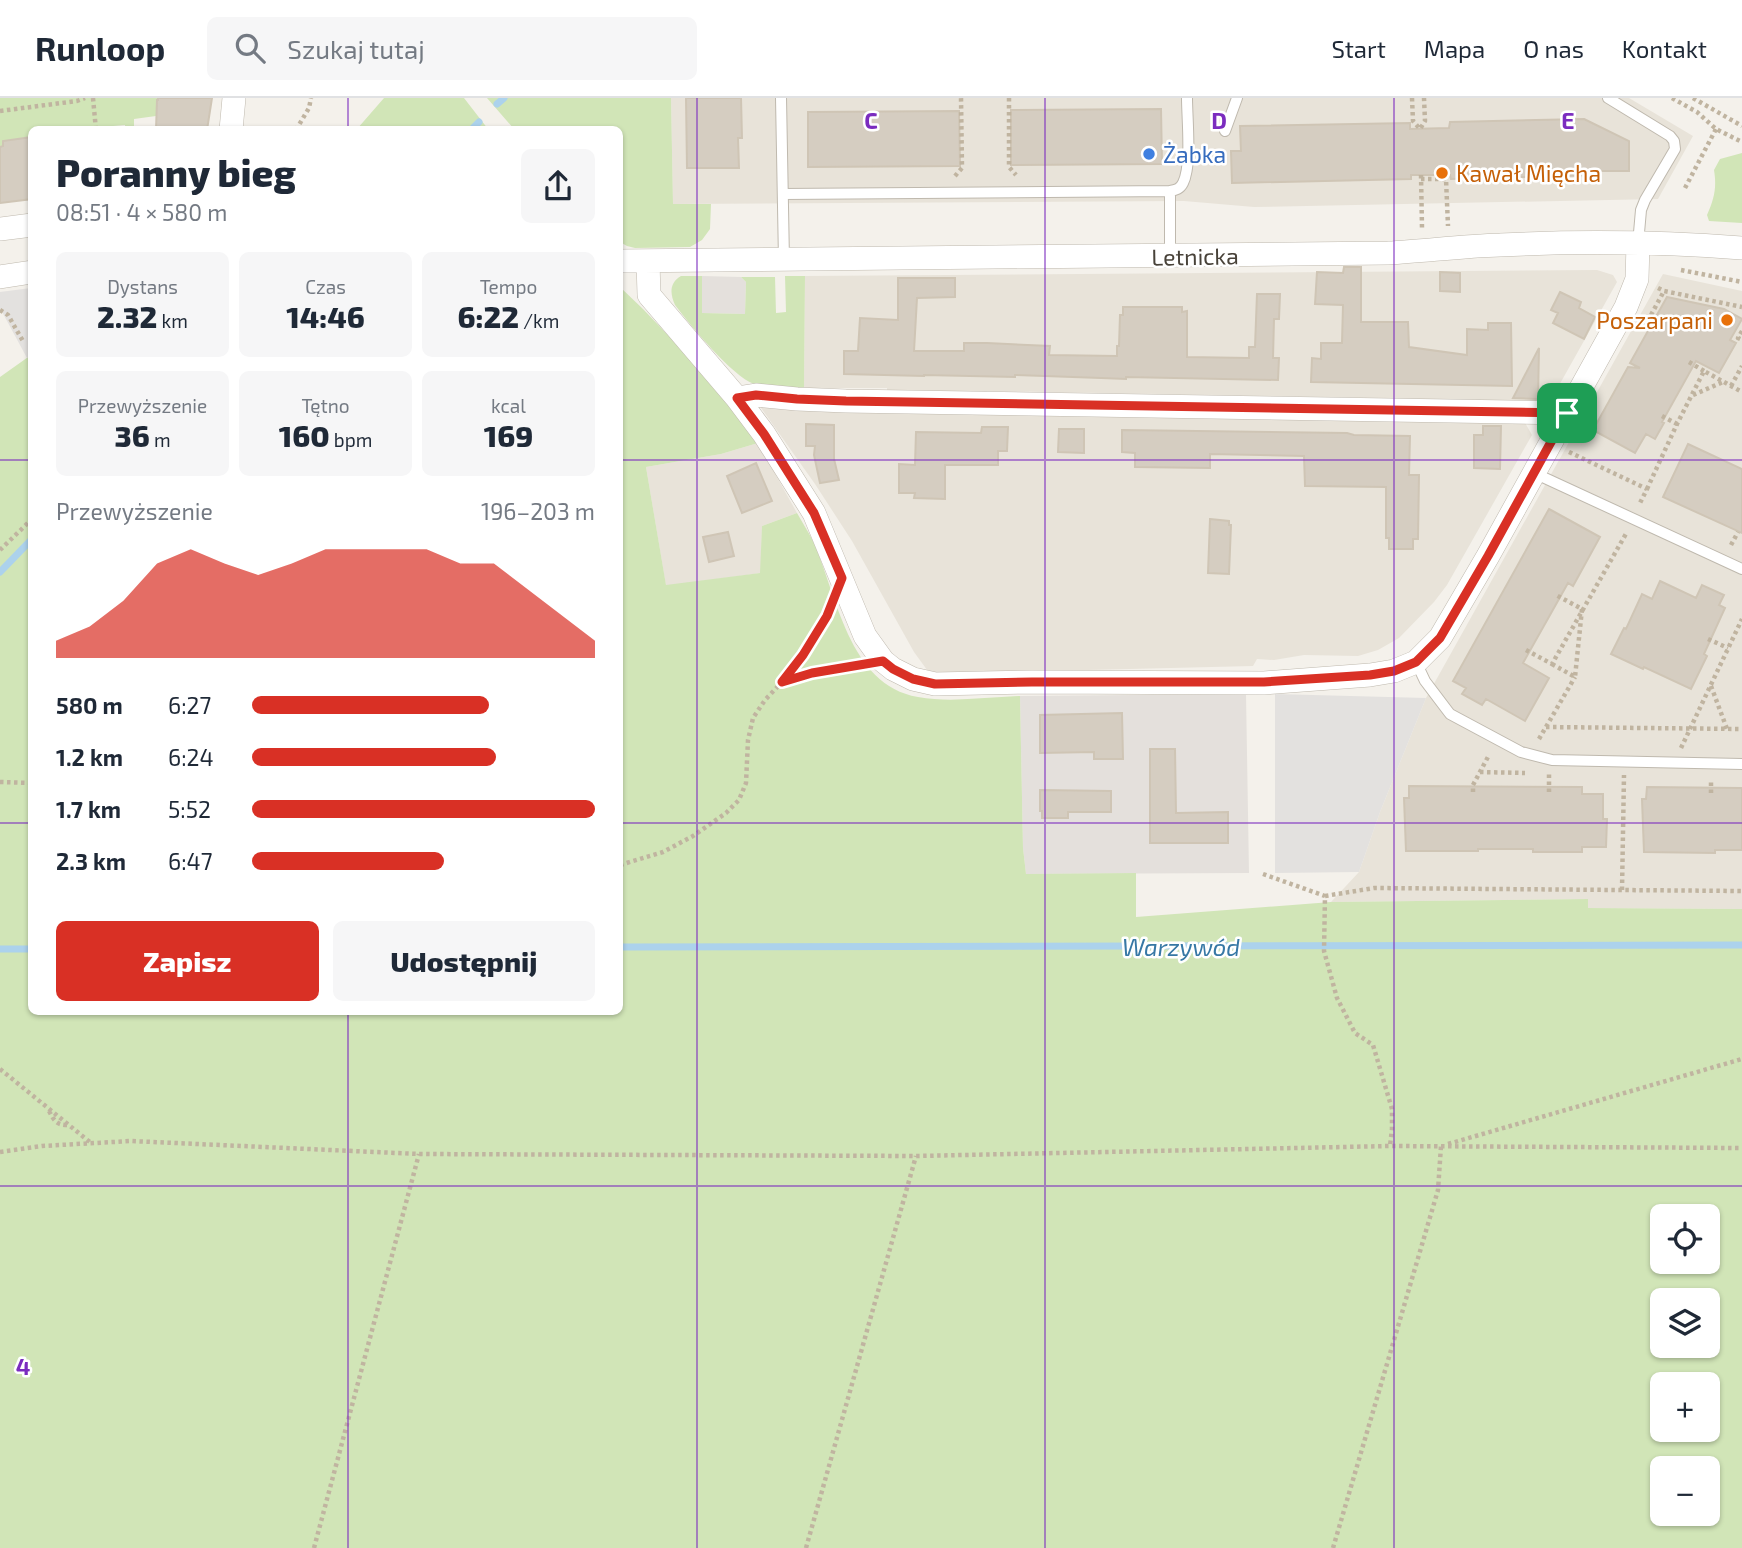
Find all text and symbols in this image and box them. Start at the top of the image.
search box [207,17,697,80]
text: Runloop [35,28,165,68]
icon: search [231,29,269,67]
text: Szukaj tutaj [287,33,425,64]
text: Start [1331,34,1386,63]
text: Mapa [1424,34,1485,63]
text: O nas [1523,34,1584,63]
text: Kontakt [1622,34,1707,63]
text: C [864,106,878,134]
text: D [1211,106,1227,134]
text: E [1561,106,1575,134]
place label: Żabka [1163,140,1226,168]
marker: Żabka [1141,146,1157,162]
text: Poranny bieg [56,149,296,195]
button: share [521,149,595,223]
place label: Kawał Mięcha [1456,159,1601,187]
marker: Kawał Mięcha [1434,165,1450,181]
text: 08:51 · 4 × 580 m [56,198,227,226]
street label: Letnicka [1151,241,1239,271]
text: Dystans [107,275,178,298]
text: Czas [305,275,346,298]
text: Tempo [480,275,537,298]
text: 2.32 [97,298,157,334]
text: 14:46 [286,298,365,334]
text: 6:22 [458,298,519,334]
place label: Poszarpani [1596,306,1713,334]
text: km [157,309,188,332]
text: /km [519,309,559,332]
marker: Poszarpani [1719,312,1735,328]
pin [1537,383,1597,443]
text: Przewyższenie [78,394,207,417]
text: Tętno [301,394,350,417]
text: kcal [491,394,526,417]
icon: arrive [1548,394,1586,432]
text: 36 [114,417,150,453]
text: 160 [279,417,330,453]
text: 169 [484,417,533,453]
text: m [150,428,171,451]
text: bpm [330,428,372,451]
text: Przewyższenie [56,497,213,525]
text: 196–203 m [481,497,595,525]
text: 580 m [56,691,123,719]
text: 6:27 [168,691,211,719]
text: 1.2 km [56,743,123,771]
text: 6:24 [168,743,214,771]
text: 1.7 km [56,795,121,823]
text: 5:52 [168,795,211,823]
text: 2.3 km [56,847,126,875]
text: 6:47 [168,847,213,875]
button: Zapisz [56,921,319,1001]
button: Udostępnij [333,921,595,1001]
water label: Warzywód [1122,932,1240,961]
map controls [1650,1204,1720,1526]
button: locate [1650,1204,1720,1274]
button: layers [1650,1288,1720,1358]
text: 4 [16,1352,30,1380]
button: + [1650,1372,1720,1442]
button: − [1650,1456,1720,1526]

